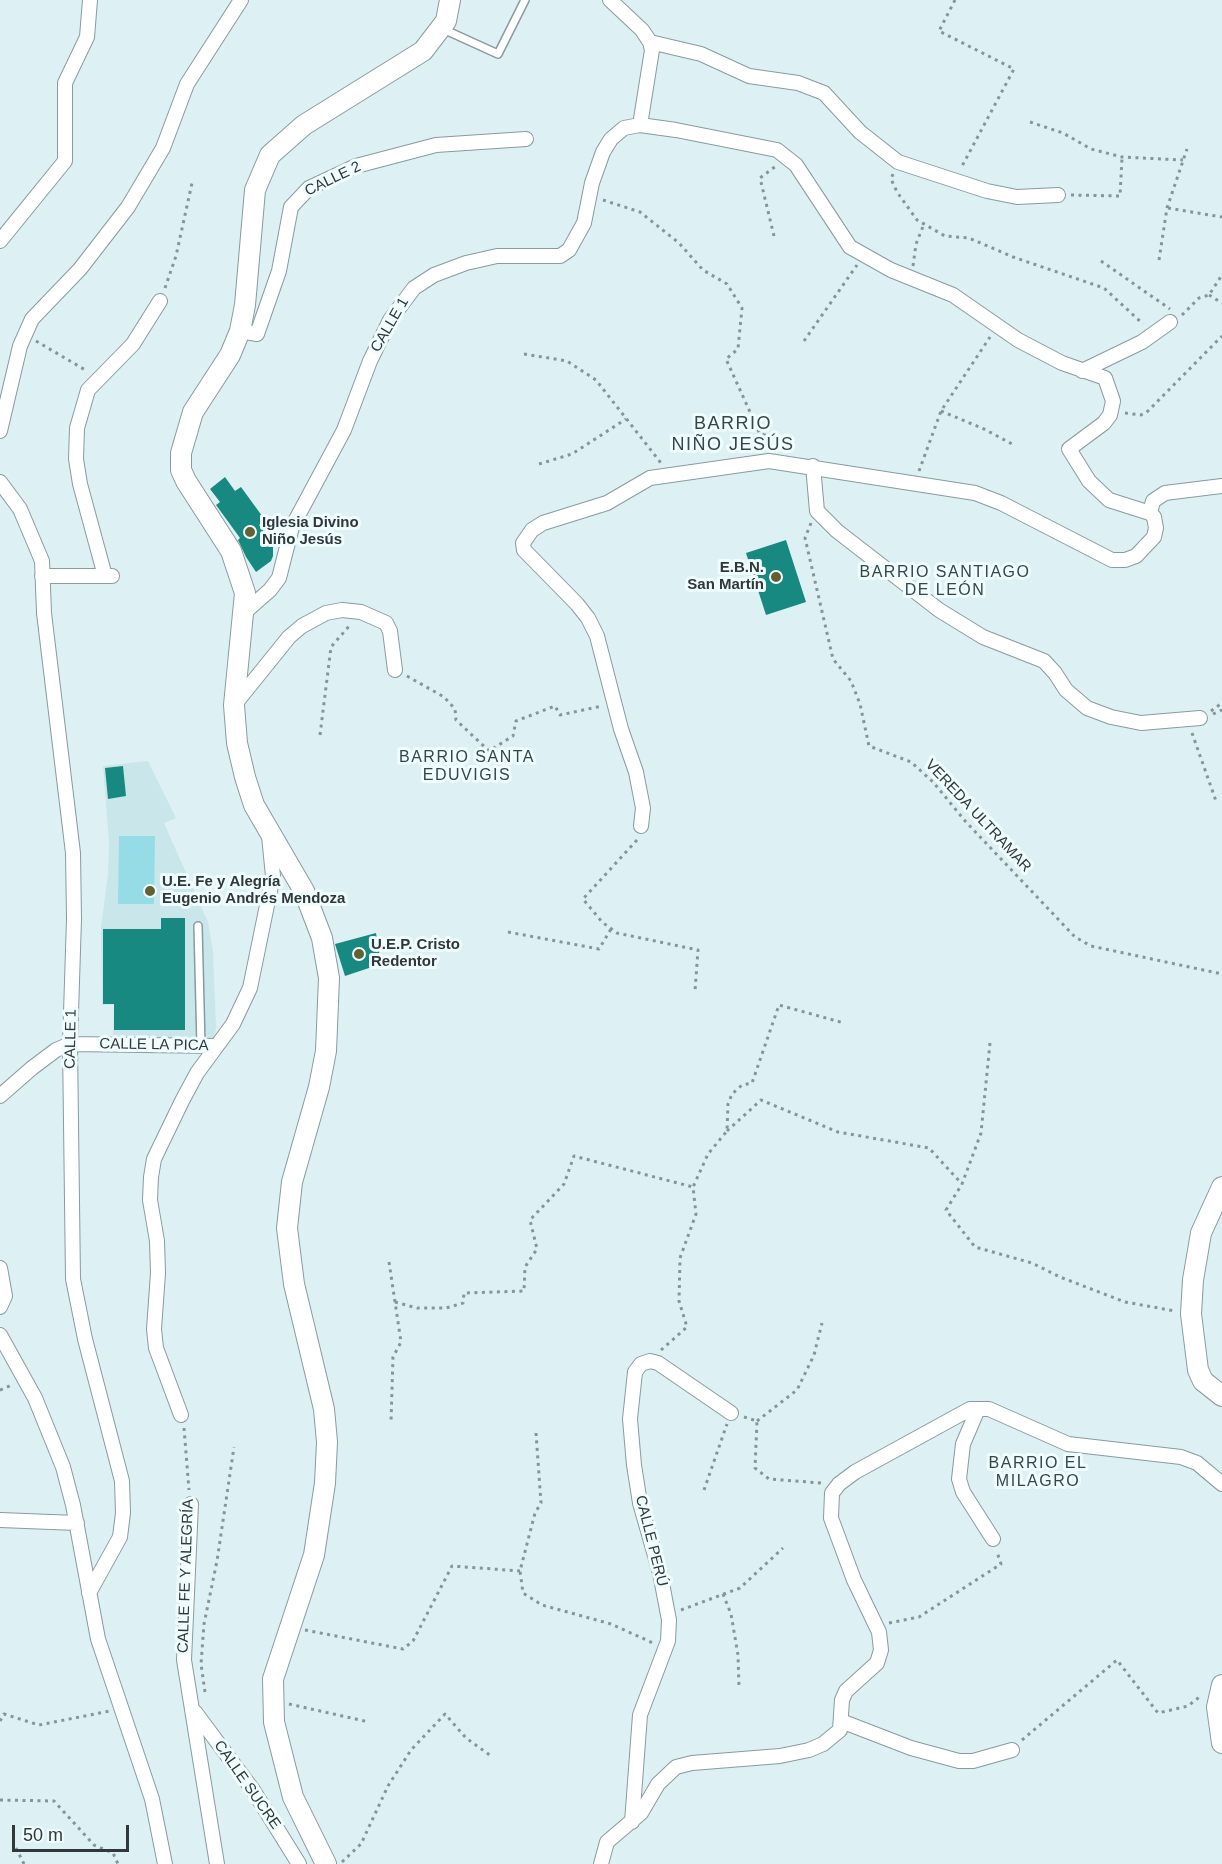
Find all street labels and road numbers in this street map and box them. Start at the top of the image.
street label: CALLE 2 [302,158,364,200]
street label: CALLE 1 [367,295,413,355]
street label: VEREDA ULTRAMAR [921,756,1035,876]
street label: CALLE 1 [61,1009,81,1069]
street label: CALLE LA PICA [99,1035,209,1055]
street label: CALLE PERÚ [631,1494,671,1588]
street label: CALLE FE Y ALEGRÍA [174,1499,198,1653]
street label: CALLE SUCRE [210,1737,284,1833]

